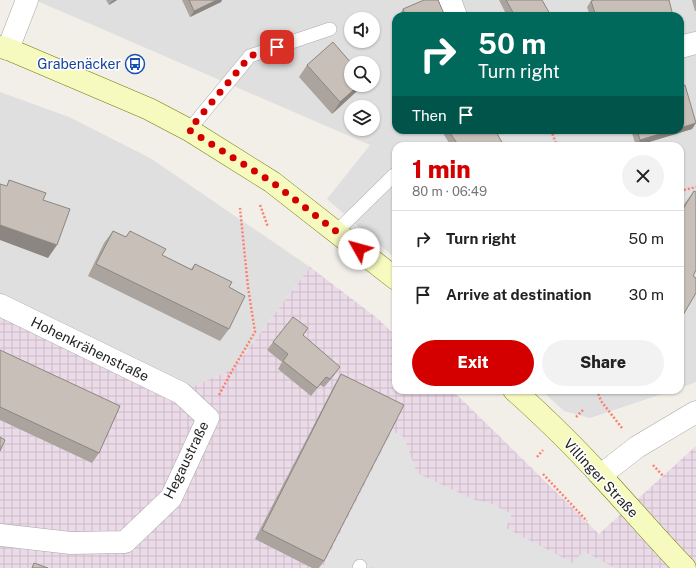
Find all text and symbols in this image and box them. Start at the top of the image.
map controls [344,12,380,136]
button: sound [344,12,380,48]
text: 50 m [478,27,546,60]
icon: right [412,28,464,80]
pin [260,30,294,64]
icon: arrive [266,36,288,58]
bus stop icon: Grabenäcker [124,53,146,75]
place label: Grabenäcker [37,56,121,72]
button: search [344,56,380,92]
text: Turn right [478,61,560,82]
button: layers [344,100,380,136]
icon: arrive [455,104,477,126]
text: Then [412,107,447,124]
text: 1 min [412,155,471,183]
button: close [622,155,664,197]
text: 80 m · 06:49 [412,184,487,199]
position arrow [338,228,380,270]
icon: right [412,228,434,250]
text: Turn right [446,230,516,247]
text: 50 m [629,230,664,247]
icon: arrive [412,284,434,306]
text: Arrive at destination [446,286,591,303]
text: 30 m [629,286,664,303]
street label: Hohenkrähenstraße [29,314,152,384]
button: Exit [412,340,534,386]
button: Share [542,340,664,386]
street label: Hegaustraße [160,419,212,501]
street label: Villinger Straße [560,435,642,521]

